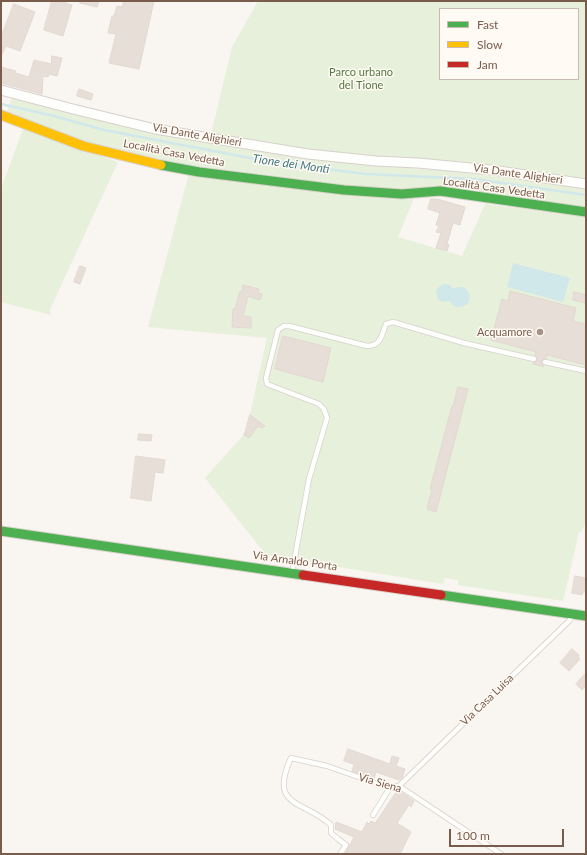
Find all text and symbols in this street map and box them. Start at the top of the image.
legend [439,8,579,80]
text: Fast [477,17,498,32]
text: Slow [477,37,502,52]
text: Jam [477,57,498,72]
park label: Parco urbano del Tione [329,65,393,91]
street label: Via Dante Alighieri [151,121,243,149]
street label: Località Casa Vedetta [122,137,226,169]
water label: Tione dei Monti [252,151,330,177]
street label: Via Dante Alighieri [472,161,564,187]
street label: Località Casa Vedetta [442,174,546,202]
place label: Acquamore [477,325,532,339]
marker: Acquamore [535,327,545,337]
street label: Via Arnaldo Porta [252,549,338,573]
street label: Via Casa Luisa [458,671,516,729]
street label: Via Siena [357,771,403,795]
scale bar [451,821,566,847]
text: 100 m [456,828,490,843]

